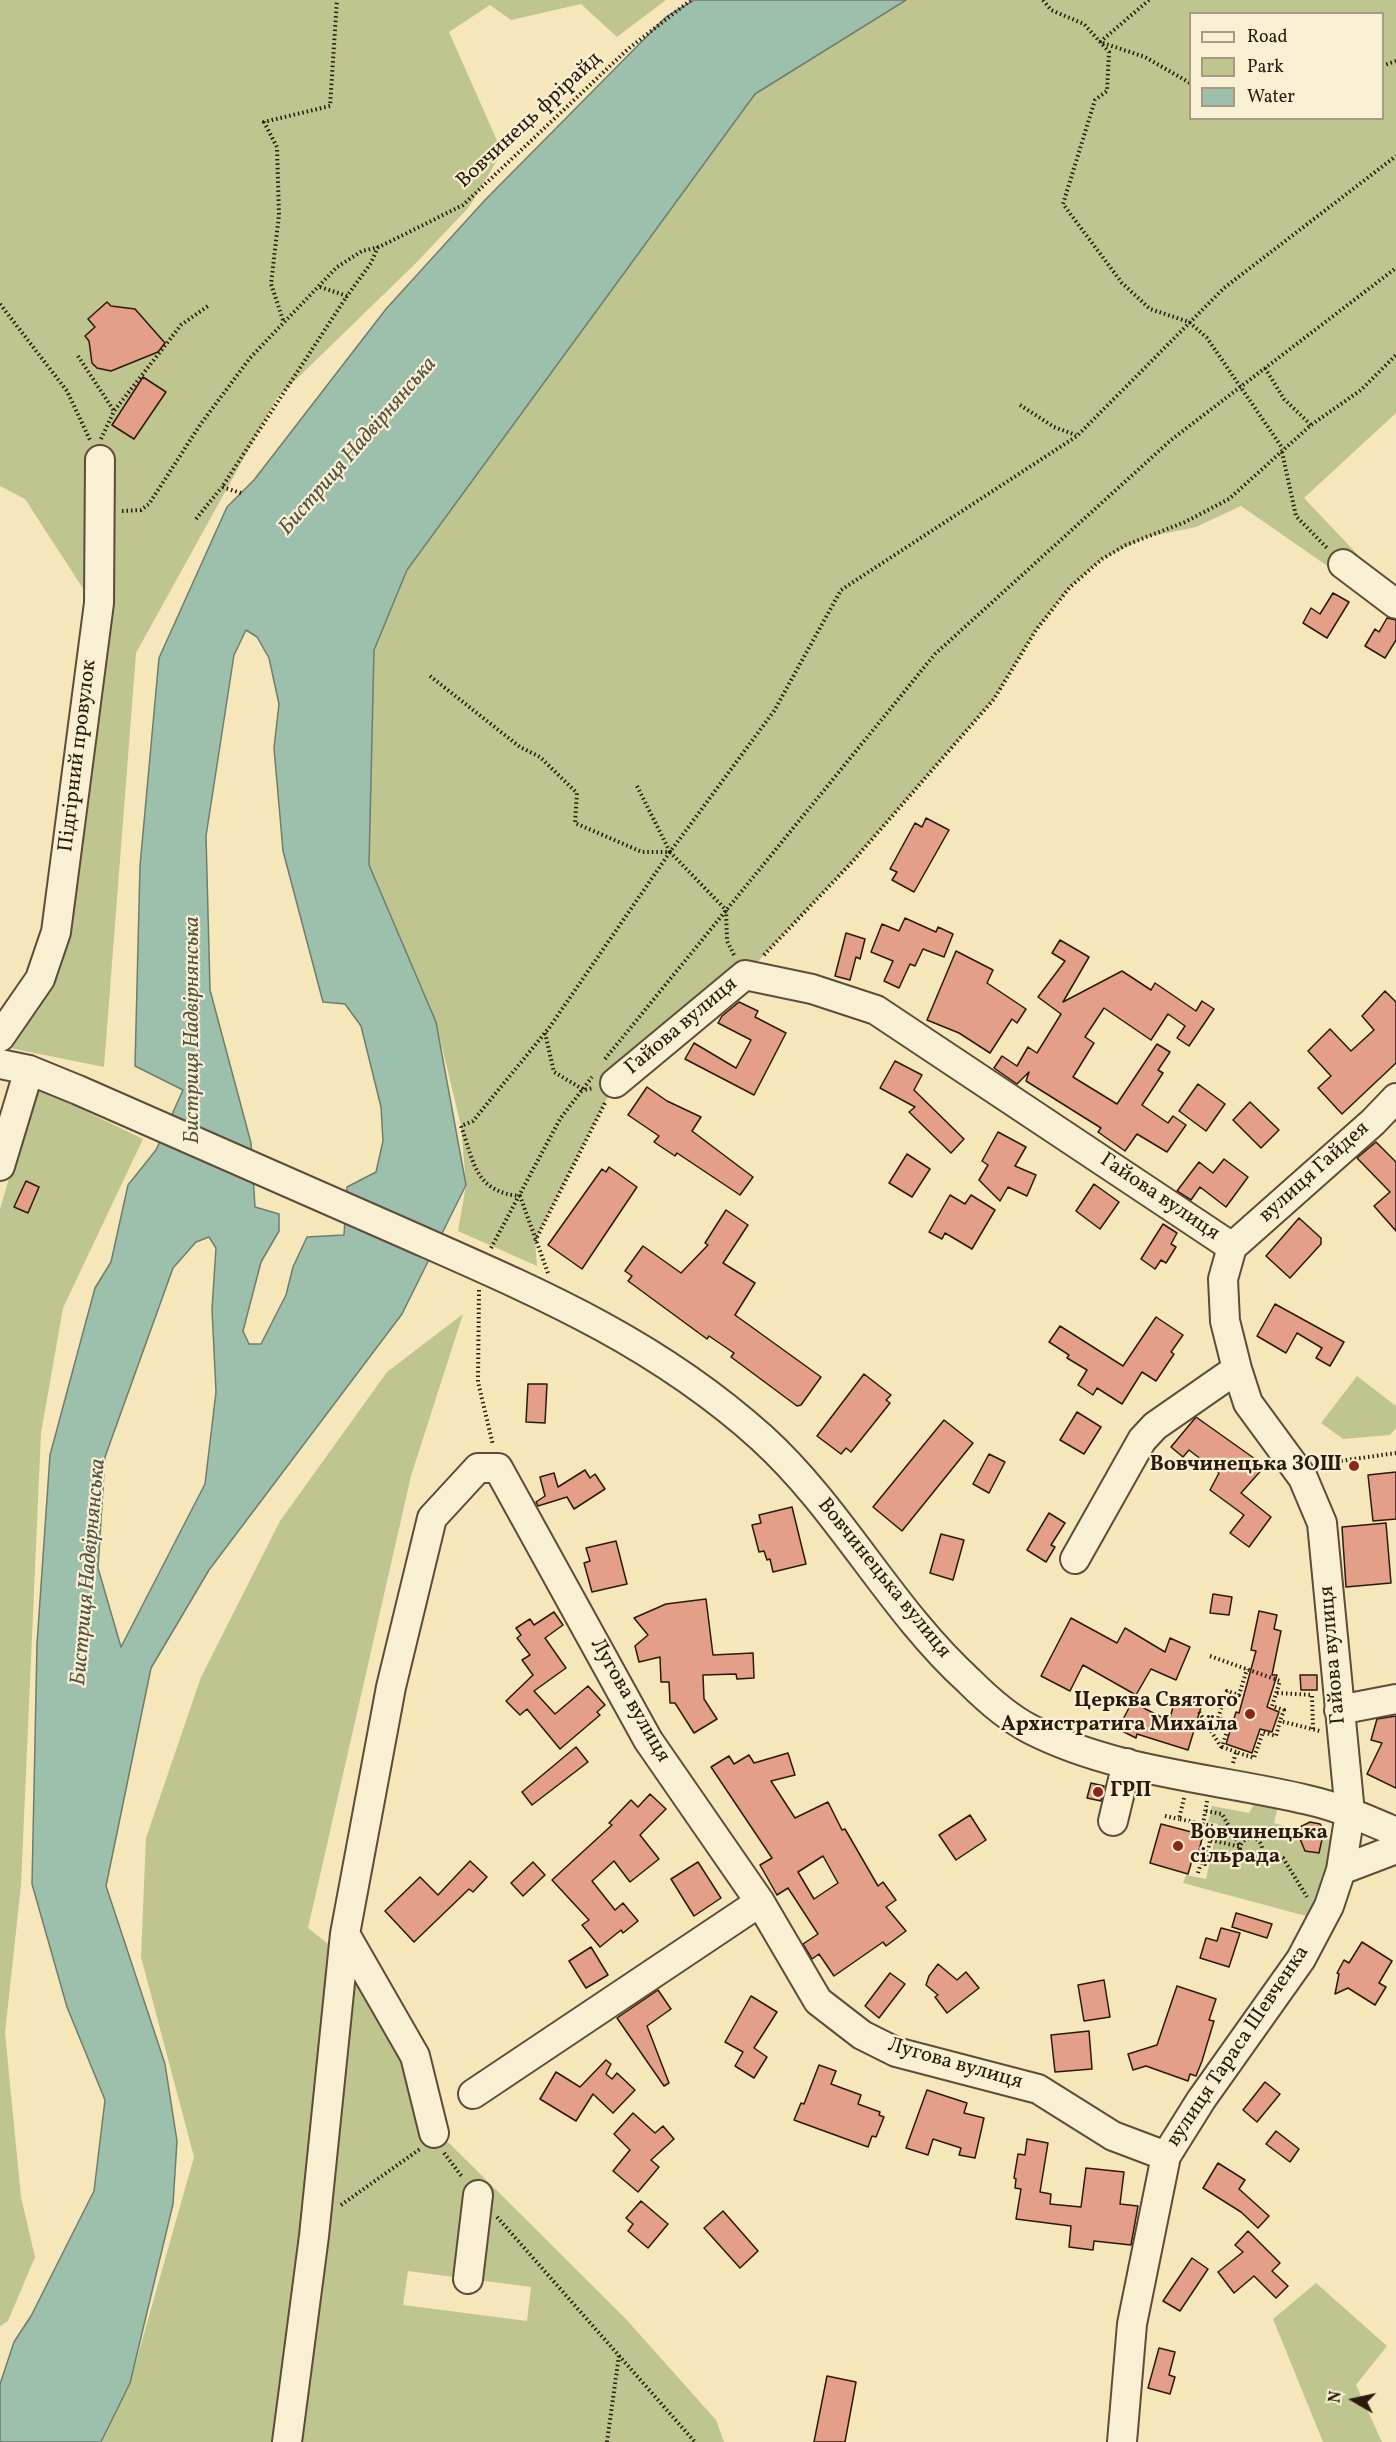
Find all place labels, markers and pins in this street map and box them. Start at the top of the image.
place label: Вовчинецька ЗОШ [1150,1453,1342,1479]
marker: Вовчинецька ЗОШ [1347,1459,1361,1473]
place label: Церква Святого Архистратига Михаїла [1001,1689,1238,1739]
marker: Церква Святого Архистратига Михаїла [1243,1707,1257,1721]
place label: ГРП [1110,1779,1151,1805]
marker: ГРП [1091,1785,1105,1799]
place label: Вовчинецька сільрада [1190,1821,1328,1871]
marker: Вовчинецька сільрада [1171,1839,1185,1853]

